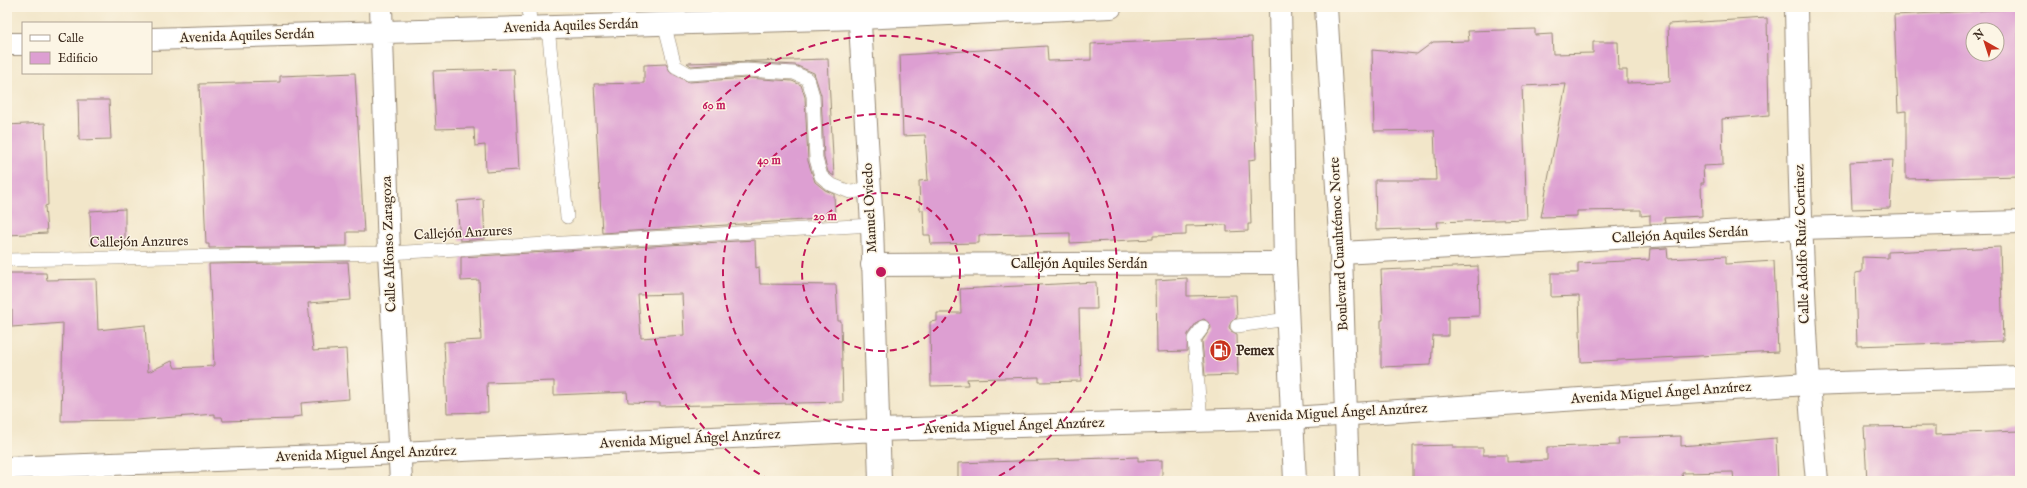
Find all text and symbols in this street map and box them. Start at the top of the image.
street label: Avenida Aquiles Serdán [502,15,639,37]
legend [22,22,152,74]
north arrow [1965,22,2005,62]
street label: Avenida Aquiles Serdán [178,25,315,47]
text: N [1970,26,1988,44]
text: Calle [58,31,84,46]
text: Edificio [58,51,98,66]
text: 60 m [703,98,726,113]
text: 40 m [757,153,782,168]
street label: Boulevard Cuauhtémoc Norte [1325,156,1353,331]
street label: Manuel Oviedo [859,162,881,253]
street label: Calle Adolfo Ruíz Cortinez [1790,163,1814,324]
street label: Calle Alfonso Zaragoza [378,174,400,313]
text: 20 m [813,209,837,224]
street label: Callejón Anzures [413,221,513,245]
street label: Callejón Aquiles Serdán [1611,222,1749,248]
street label: Callejón Anzures [90,232,189,252]
street label: Callejón Aquiles Serdán [1011,255,1148,273]
centre of rings [874,265,888,279]
fuel station icon: Pemex [1208,338,1234,364]
place label: Pemex [1236,342,1275,360]
street label: Avenida Miguel Ángel Anzúrez [1569,377,1752,408]
street label: Avenida Miguel Ángel Anzúrez [1245,398,1428,427]
street label: Avenida Miguel Ángel Anzúrez [922,413,1105,438]
street label: Avenida Miguel Ángel Anzúrez [598,424,781,453]
street label: Avenida Miguel Ángel Anzúrez [274,441,457,466]

